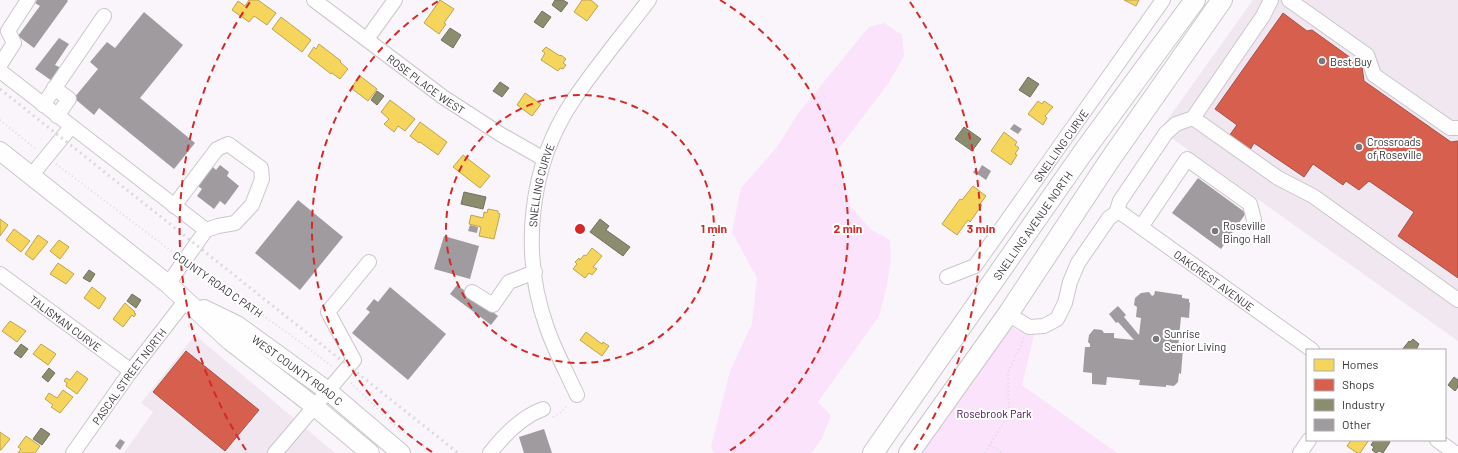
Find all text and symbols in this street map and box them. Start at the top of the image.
street label: ROSE PLACE WEST [385,51,468,116]
place label: Best Buy [1330,55,1372,68]
marker: Best Buy [1317,56,1327,66]
street label: SNELLING CURVE [1030,106,1091,184]
place label: Crossroads of Roseville [1367,135,1422,161]
street label: SNELLING CURVE [526,141,556,227]
marker: Crossroads of Roseville [1354,142,1364,152]
street label: SNELLING AVENUE NORTH [990,168,1075,282]
place label: Roseville Bingo Hall [1223,219,1271,245]
text: 1 min [701,221,727,235]
text: 2 min [834,221,862,235]
text: 3 min [967,221,995,235]
centre of rings [573,222,587,236]
marker: Roseville Bingo Hall [1210,226,1220,236]
street label: OAKCREST AVENUE [1172,247,1257,313]
street label: COUNTY ROAD C PATH [171,248,265,320]
street label: TALISMAN CURVE [28,292,104,354]
street label: PASCAL STREET NORTH [89,325,168,427]
place label: Sunrise Senior Living [1164,327,1226,353]
street label: WEST COUNTY ROAD C [250,332,346,407]
marker: Sunrise Senior Living [1151,334,1161,344]
legend [1306,349,1446,441]
text: Homes [1342,357,1379,371]
text: Shops [1342,377,1375,391]
text: Industry [1342,397,1385,411]
park label: Rosebrook Park [956,407,1032,420]
text: Other [1342,417,1372,431]

